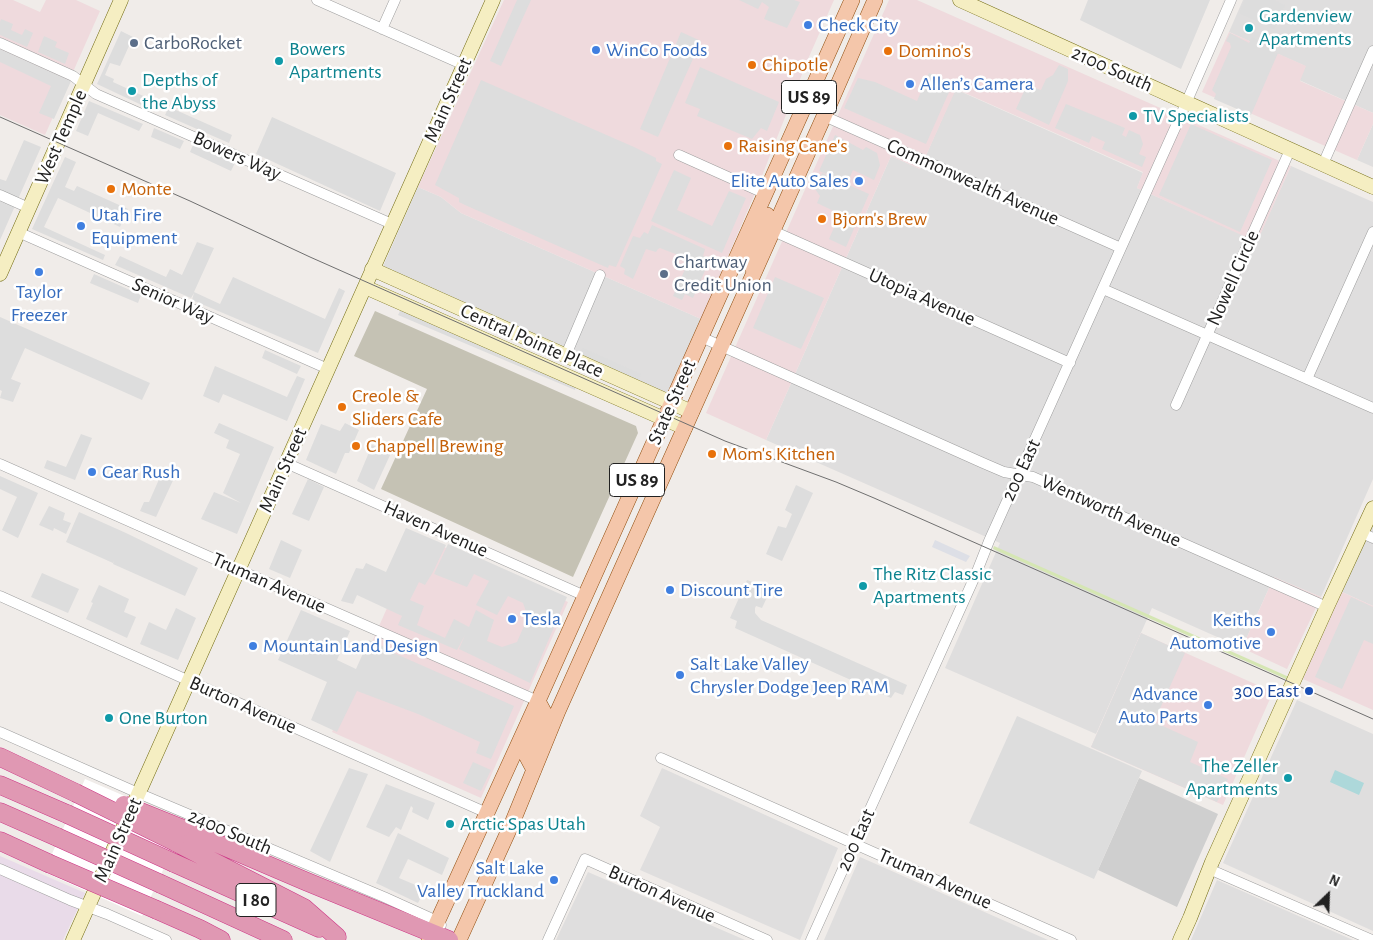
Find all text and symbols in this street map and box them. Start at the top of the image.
place label: Gardenview Apartments [1259,4,1352,51]
place label: Check City [818,13,898,37]
marker: Check City [802,19,814,31]
marker: Gardenview Apartments [1243,22,1255,34]
place label: CarboRocket [144,31,242,55]
marker: CarboRocket [128,37,140,49]
place label: Bowers Apartments [289,37,382,84]
place label: WinCo Foods [606,38,707,62]
place label: Domino's [898,39,971,63]
street label: 2100 South [1068,40,1156,98]
marker: WinCo Foods [590,44,602,56]
marker: Domino's [882,45,894,57]
place label: Chipotle [762,53,828,77]
street label: Main Street [419,54,477,146]
marker: Bowers Apartments [273,55,285,67]
marker: Chipotle [746,59,758,71]
place label: Depths of the Abyss [142,68,217,115]
place label: Allen’s Camera [920,72,1034,96]
marker: Allen’s Camera [904,78,916,90]
road number: US 89 [782,80,836,114]
marker: Depths of the Abyss [126,85,138,97]
street label: West Temple [29,86,93,188]
place label: TV Specialists [1143,104,1249,128]
marker: TV Specialists [1127,110,1139,122]
street label: Bowers Way [189,126,285,186]
street label: Commonwealth Avenue [883,133,1063,231]
place label: Raising Cane's [738,134,848,158]
marker: Raising Cane's [722,140,734,152]
place label: Elite Auto Sales [731,169,849,193]
marker: Elite Auto Sales [853,175,865,187]
place label: Monte [121,177,172,201]
marker: Monte [105,183,117,195]
place label: Utah Fire Equipment [91,203,177,250]
place label: Bjorn's Brew [832,207,927,231]
marker: Bjorn's Brew [816,213,828,225]
marker: Utah Fire Equipment [75,220,87,232]
street label: Nowell Circle [1201,227,1265,329]
place label: Chartway Credit Union [674,250,772,297]
street label: Utopia Avenue [865,263,979,331]
marker: Taylor Freezer [33,266,45,278]
marker: Chartway Credit Union [658,268,670,280]
street label: Senior Way [128,272,218,330]
place label: Taylor Freezer [11,280,67,327]
street label: Central Pointe Place [457,299,607,383]
street label: State Street [643,356,701,448]
place label: Creole & Sliders Cafe [352,384,442,431]
marker: Creole & Sliders Cafe [336,401,348,413]
street label: Main Street [254,424,312,516]
place label: Chappell Brewing [366,434,503,458]
street label: 200 East [996,435,1046,505]
marker: Chappell Brewing [350,440,362,452]
place label: Mom's Kitchen [722,442,835,466]
marker: Mom's Kitchen [706,448,718,460]
place label: Gear Rush [102,460,180,484]
road number: US 89 [610,464,664,496]
marker: Gear Rush [86,466,98,478]
street label: Wentworth Avenue [1037,469,1185,553]
street label: Haven Avenue [380,495,492,563]
street label: Truman Avenue [208,547,330,619]
place label: The Ritz Classic Apartments [873,562,991,609]
place label: Discount Tire [680,578,783,602]
marker: The Ritz Classic Apartments [857,580,869,592]
marker: Discount Tire [664,584,676,596]
place label: Tesla [522,607,561,631]
place label: Keiths Automotive [1170,608,1261,655]
marker: Tesla [506,613,518,625]
marker: Keiths Automotive [1265,626,1277,638]
place label: Mountain Land Design [263,634,438,658]
marker: Mountain Land Design [247,640,259,652]
place label: Salt Lake Valley Chrysler Dodge Jeep RAM [690,652,889,699]
marker: Salt Lake Valley Chrysler Dodge Jeep RAM [674,669,686,681]
street label: Burton Avenue [186,671,300,739]
place label: 300 East [1234,679,1299,703]
place label: Advance Auto Parts [1118,682,1198,729]
marker: 300 East [1303,685,1315,697]
marker: Advance Auto Parts [1202,699,1214,711]
place label: One Burton [119,706,208,730]
marker: One Burton [103,712,115,724]
place label: The Zeller Apartments [1185,754,1278,801]
marker: The Zeller Apartments [1282,772,1294,784]
street label: Main Street [89,794,147,886]
street label: 2400 South [184,804,276,860]
street label: 200 East [832,805,880,875]
place label: Arctic Spas Utah [460,812,586,836]
marker: Arctic Spas Utah [444,818,456,830]
street label: Truman Avenue [874,843,996,915]
place label: Salt Lake Valley Truckland [417,856,544,903]
street label: Burton Avenue [605,860,719,928]
north arrow [1303,870,1353,920]
text: N [1327,873,1341,890]
marker: Salt Lake Valley Truckland [548,874,560,886]
road number: I 80 [236,884,276,916]

